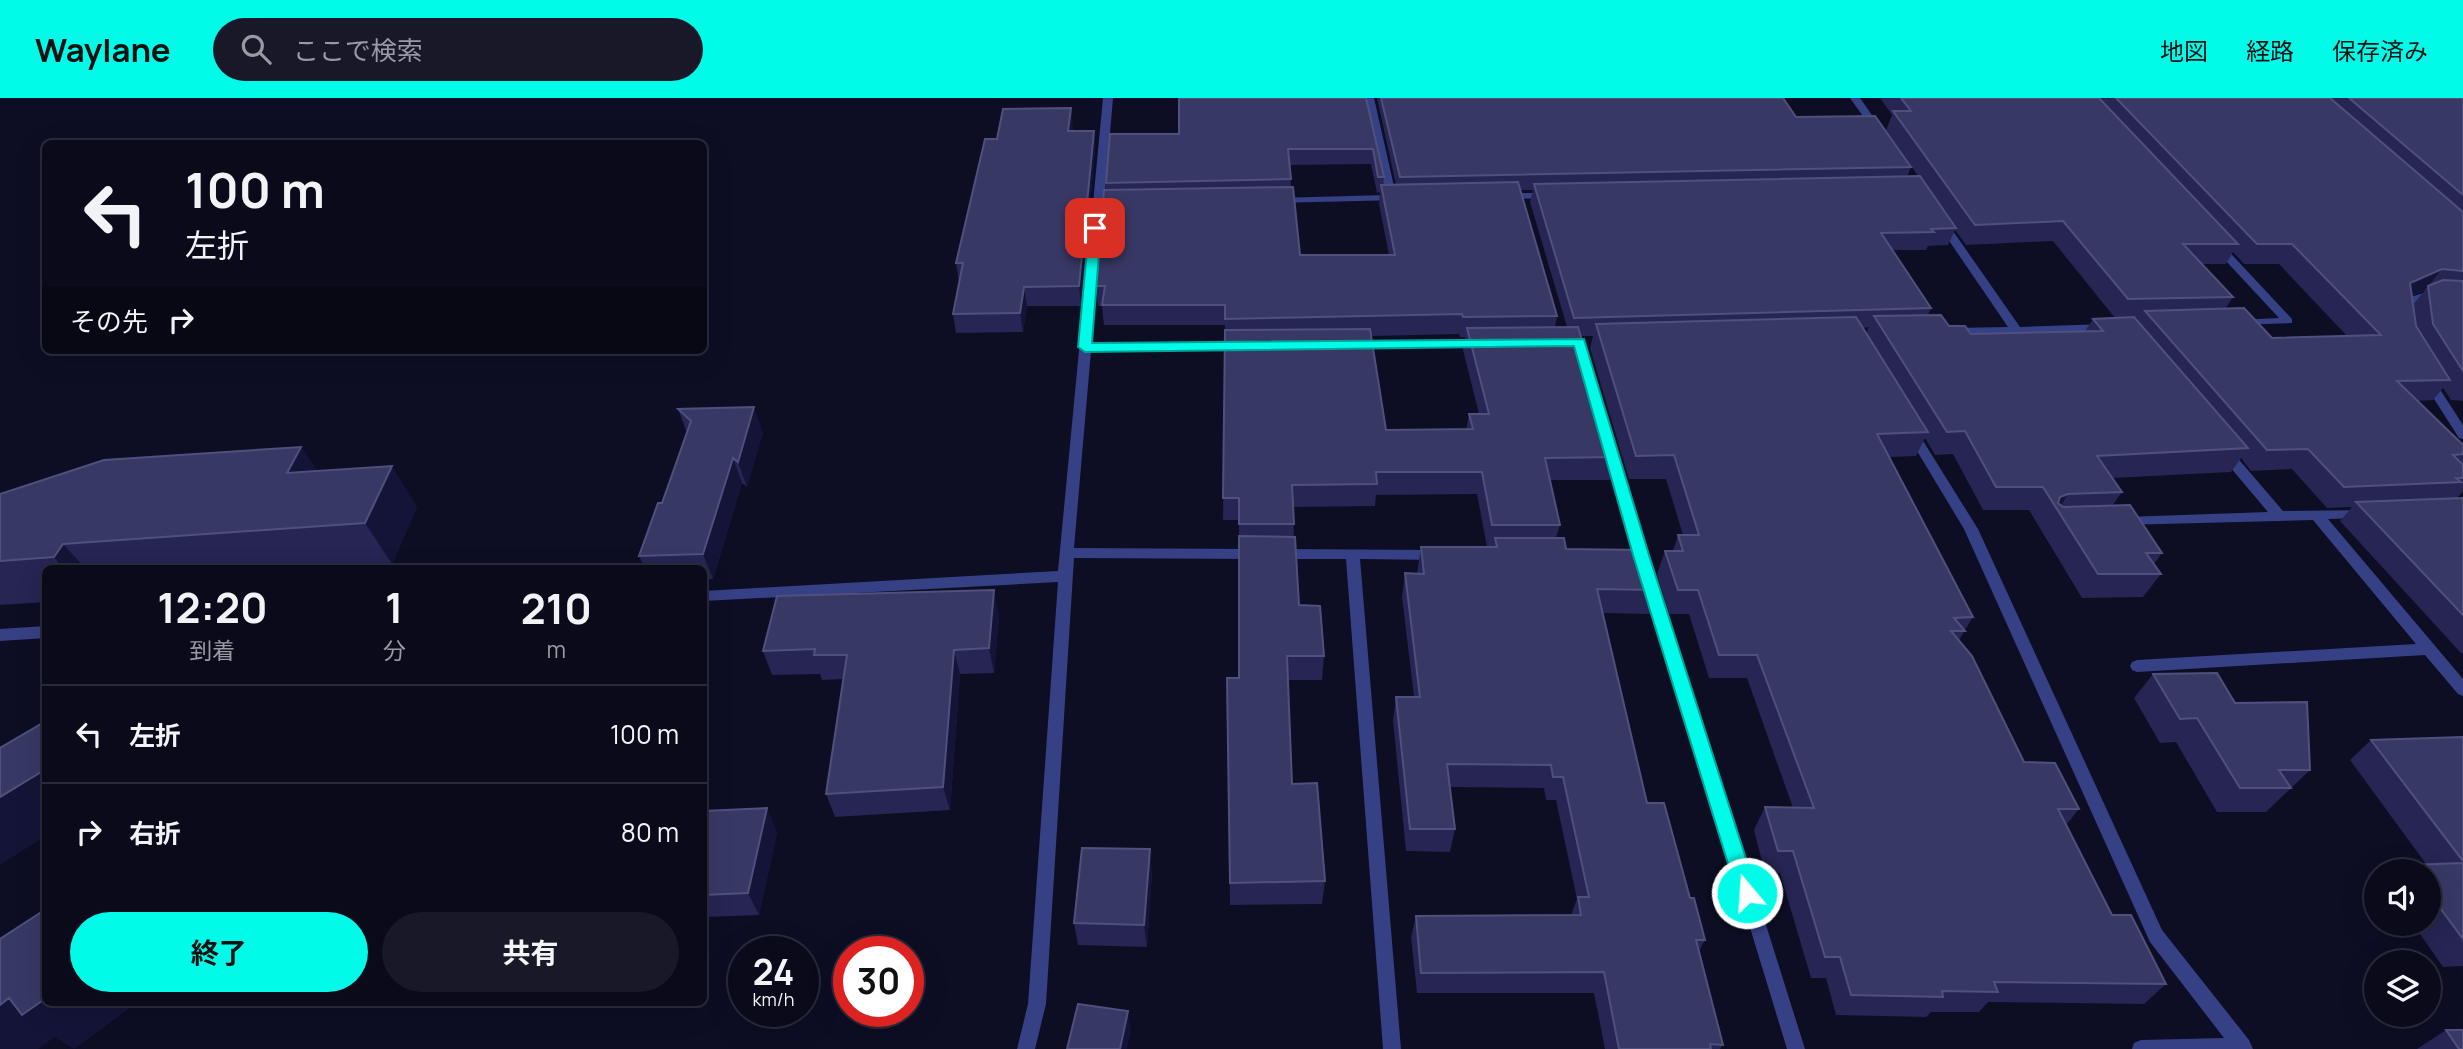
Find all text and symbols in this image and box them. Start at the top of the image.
search box [213,18,703,81]
text: Waylane [35,27,171,72]
icon: search [237,30,275,68]
text: ここで検索 [293,32,423,68]
text: 地図 [2160,34,2208,67]
text: 経路 [2246,34,2294,67]
text: 保存済み [2332,34,2428,67]
text: 100 m [185,156,325,223]
icon: left [70,168,161,259]
pin [1065,198,1125,258]
icon: arrive [1076,209,1114,247]
text: 左折 [185,223,249,267]
icon: right [162,301,200,339]
text: その先 [70,303,148,339]
text: 12:20 [157,578,268,636]
text: 1 [385,578,403,636]
text: 210 [521,579,592,637]
text: m [547,633,566,665]
text: 到着 [189,634,235,666]
text: 分 [383,634,406,666]
icon: left [70,715,108,753]
text: 100 m [610,716,679,752]
text: 左折 [129,717,181,753]
icon: right [70,813,108,851]
text: 80 m [621,814,679,850]
text: 右折 [129,815,181,851]
position arrow [1710,856,1784,930]
map controls [2364,859,2441,1027]
button: sound [2364,859,2441,936]
button: 終了 [70,912,368,992]
button: 共有 [382,912,679,992]
speed limit sign: 30 [833,936,924,1027]
text: 24 [753,948,794,996]
button: layers [2364,950,2441,1027]
text: km/h [753,987,794,1011]

